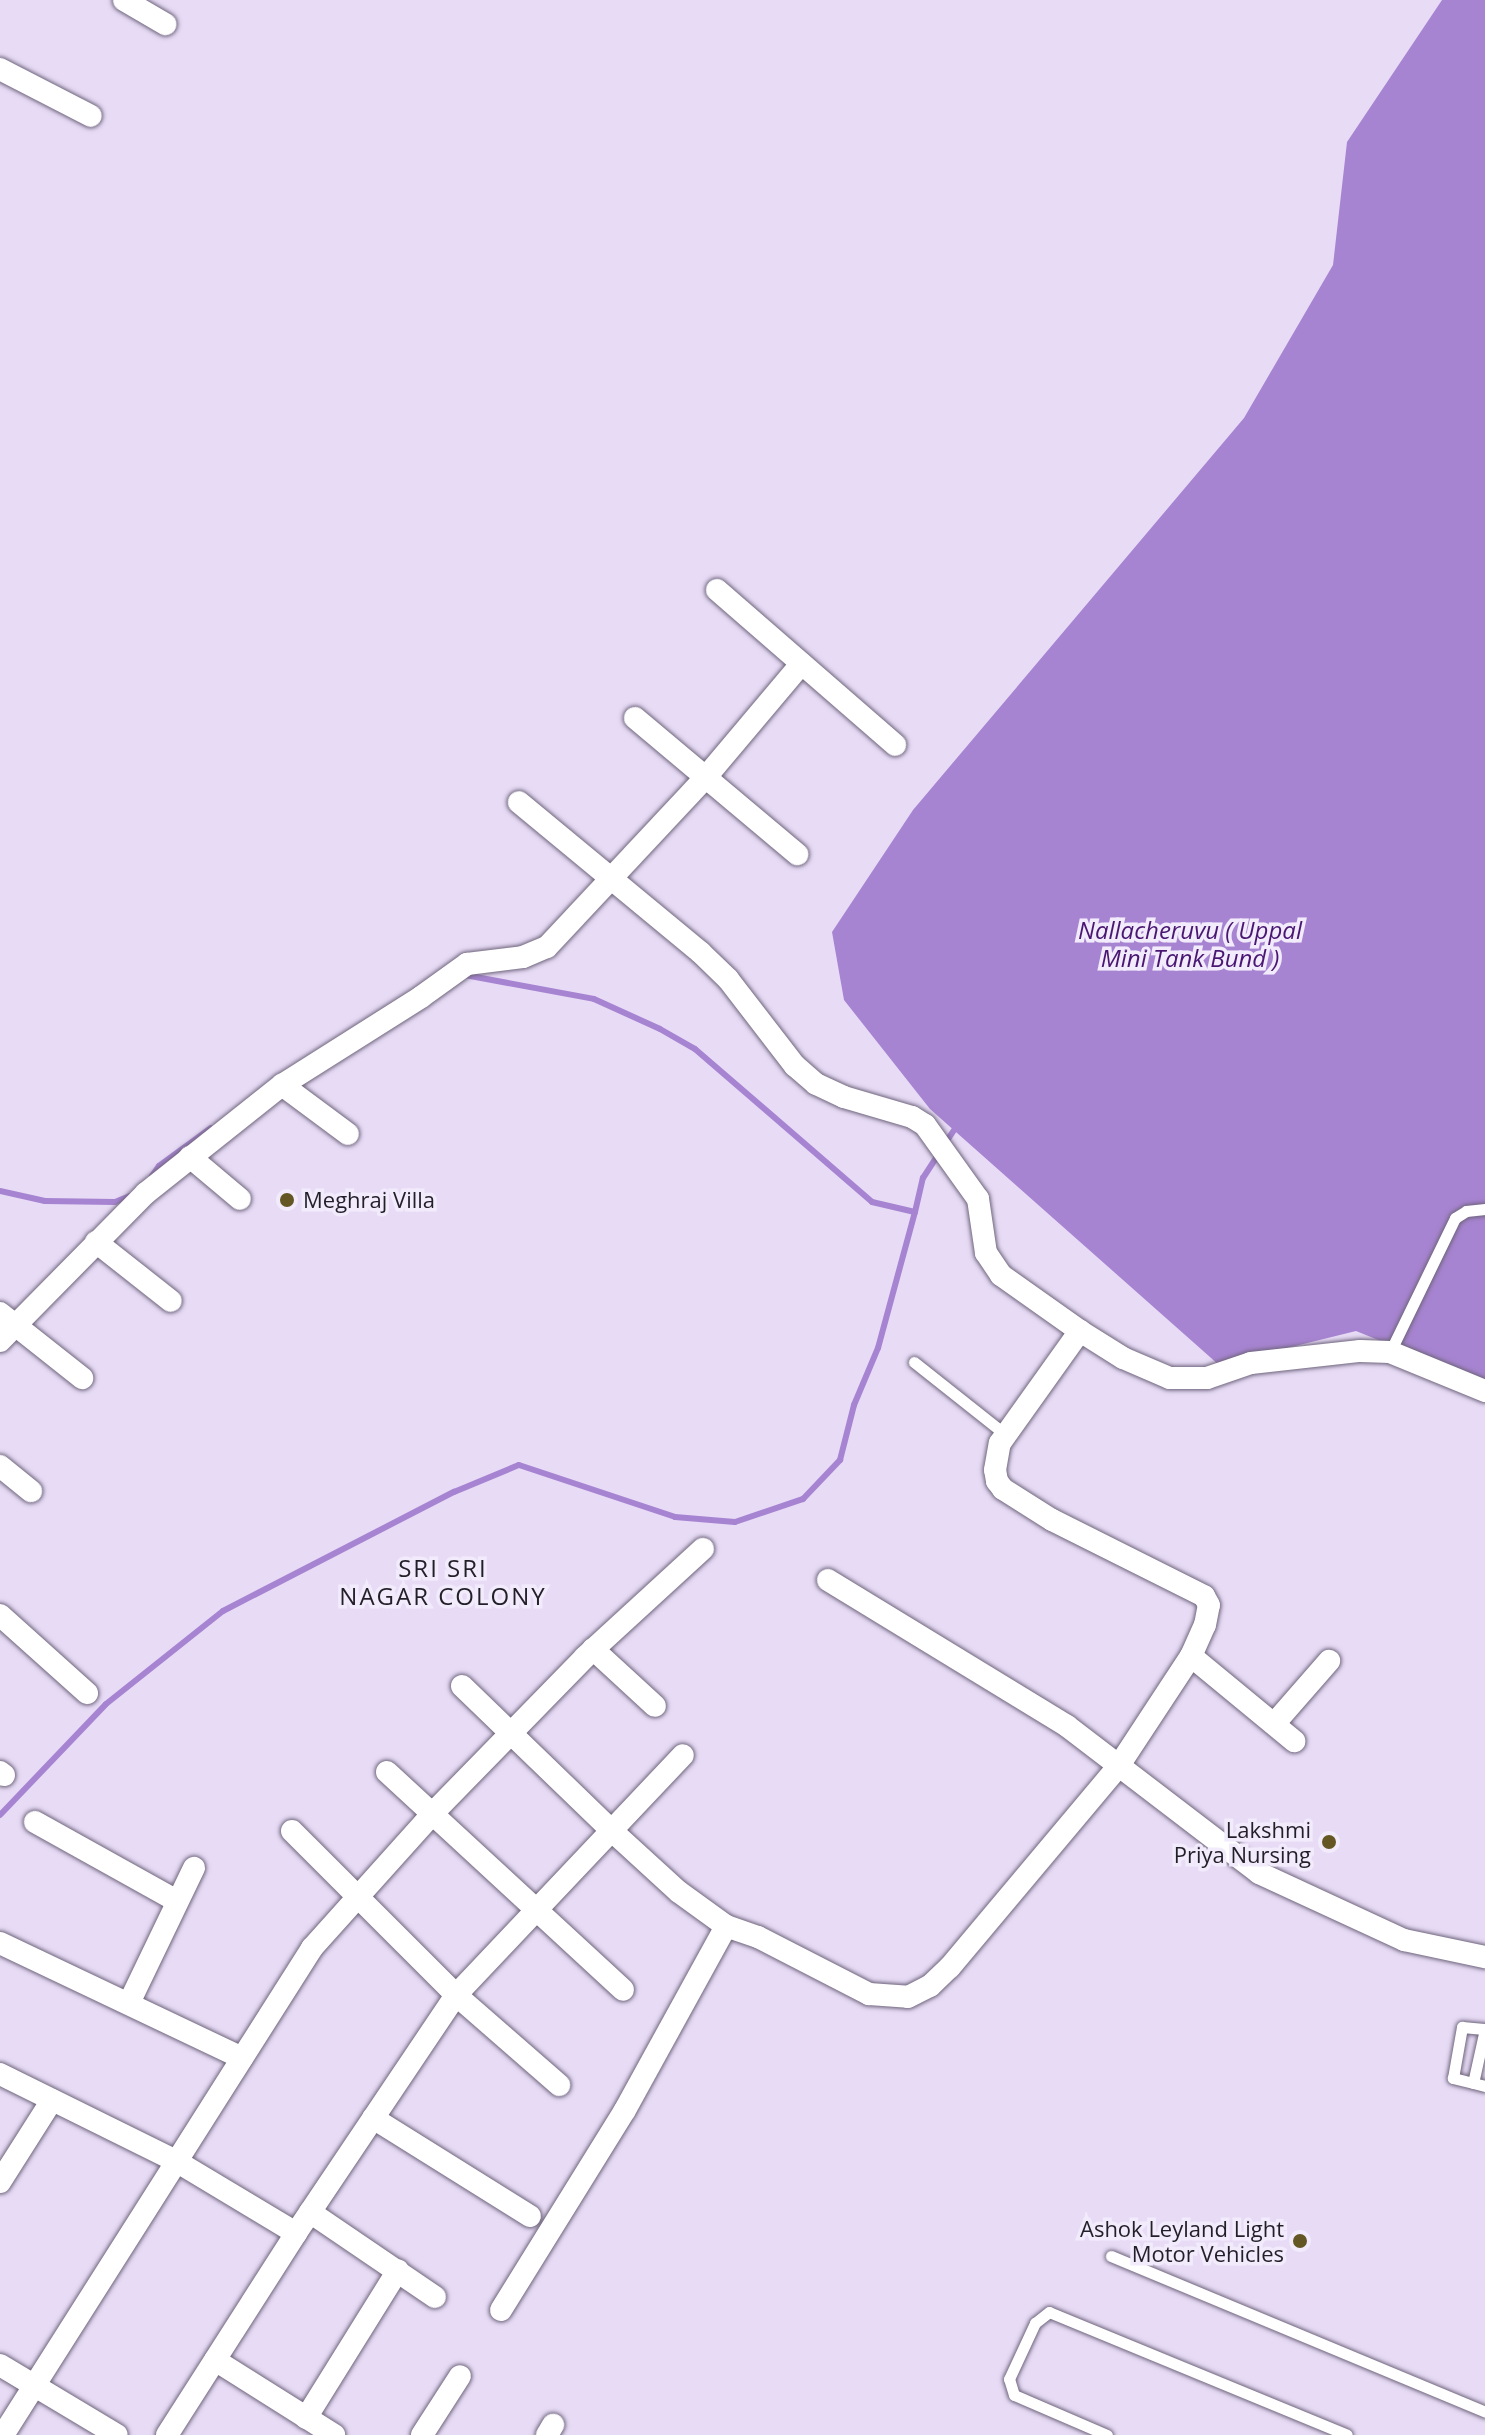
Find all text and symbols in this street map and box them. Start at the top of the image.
water label: Nallacheruvu ( Uppal Mini Tank Bund ) [1078,916,1302,972]
place label: Meghraj Villa [303,1187,435,1213]
marker: Meghraj Villa [278,1191,296,1209]
district label: SRI SRI NAGAR COLONY [339,1554,547,1610]
place label: Lakshmi Priya Nursing [1174,1816,1311,1868]
marker: Lakshmi Priya Nursing [1318,1831,1340,1853]
place label: Ashok Leyland Light Motor Vehicles [1080,2215,1284,2266]
marker: Ashok Leyland Light Motor Vehicles [1291,2232,1309,2250]

